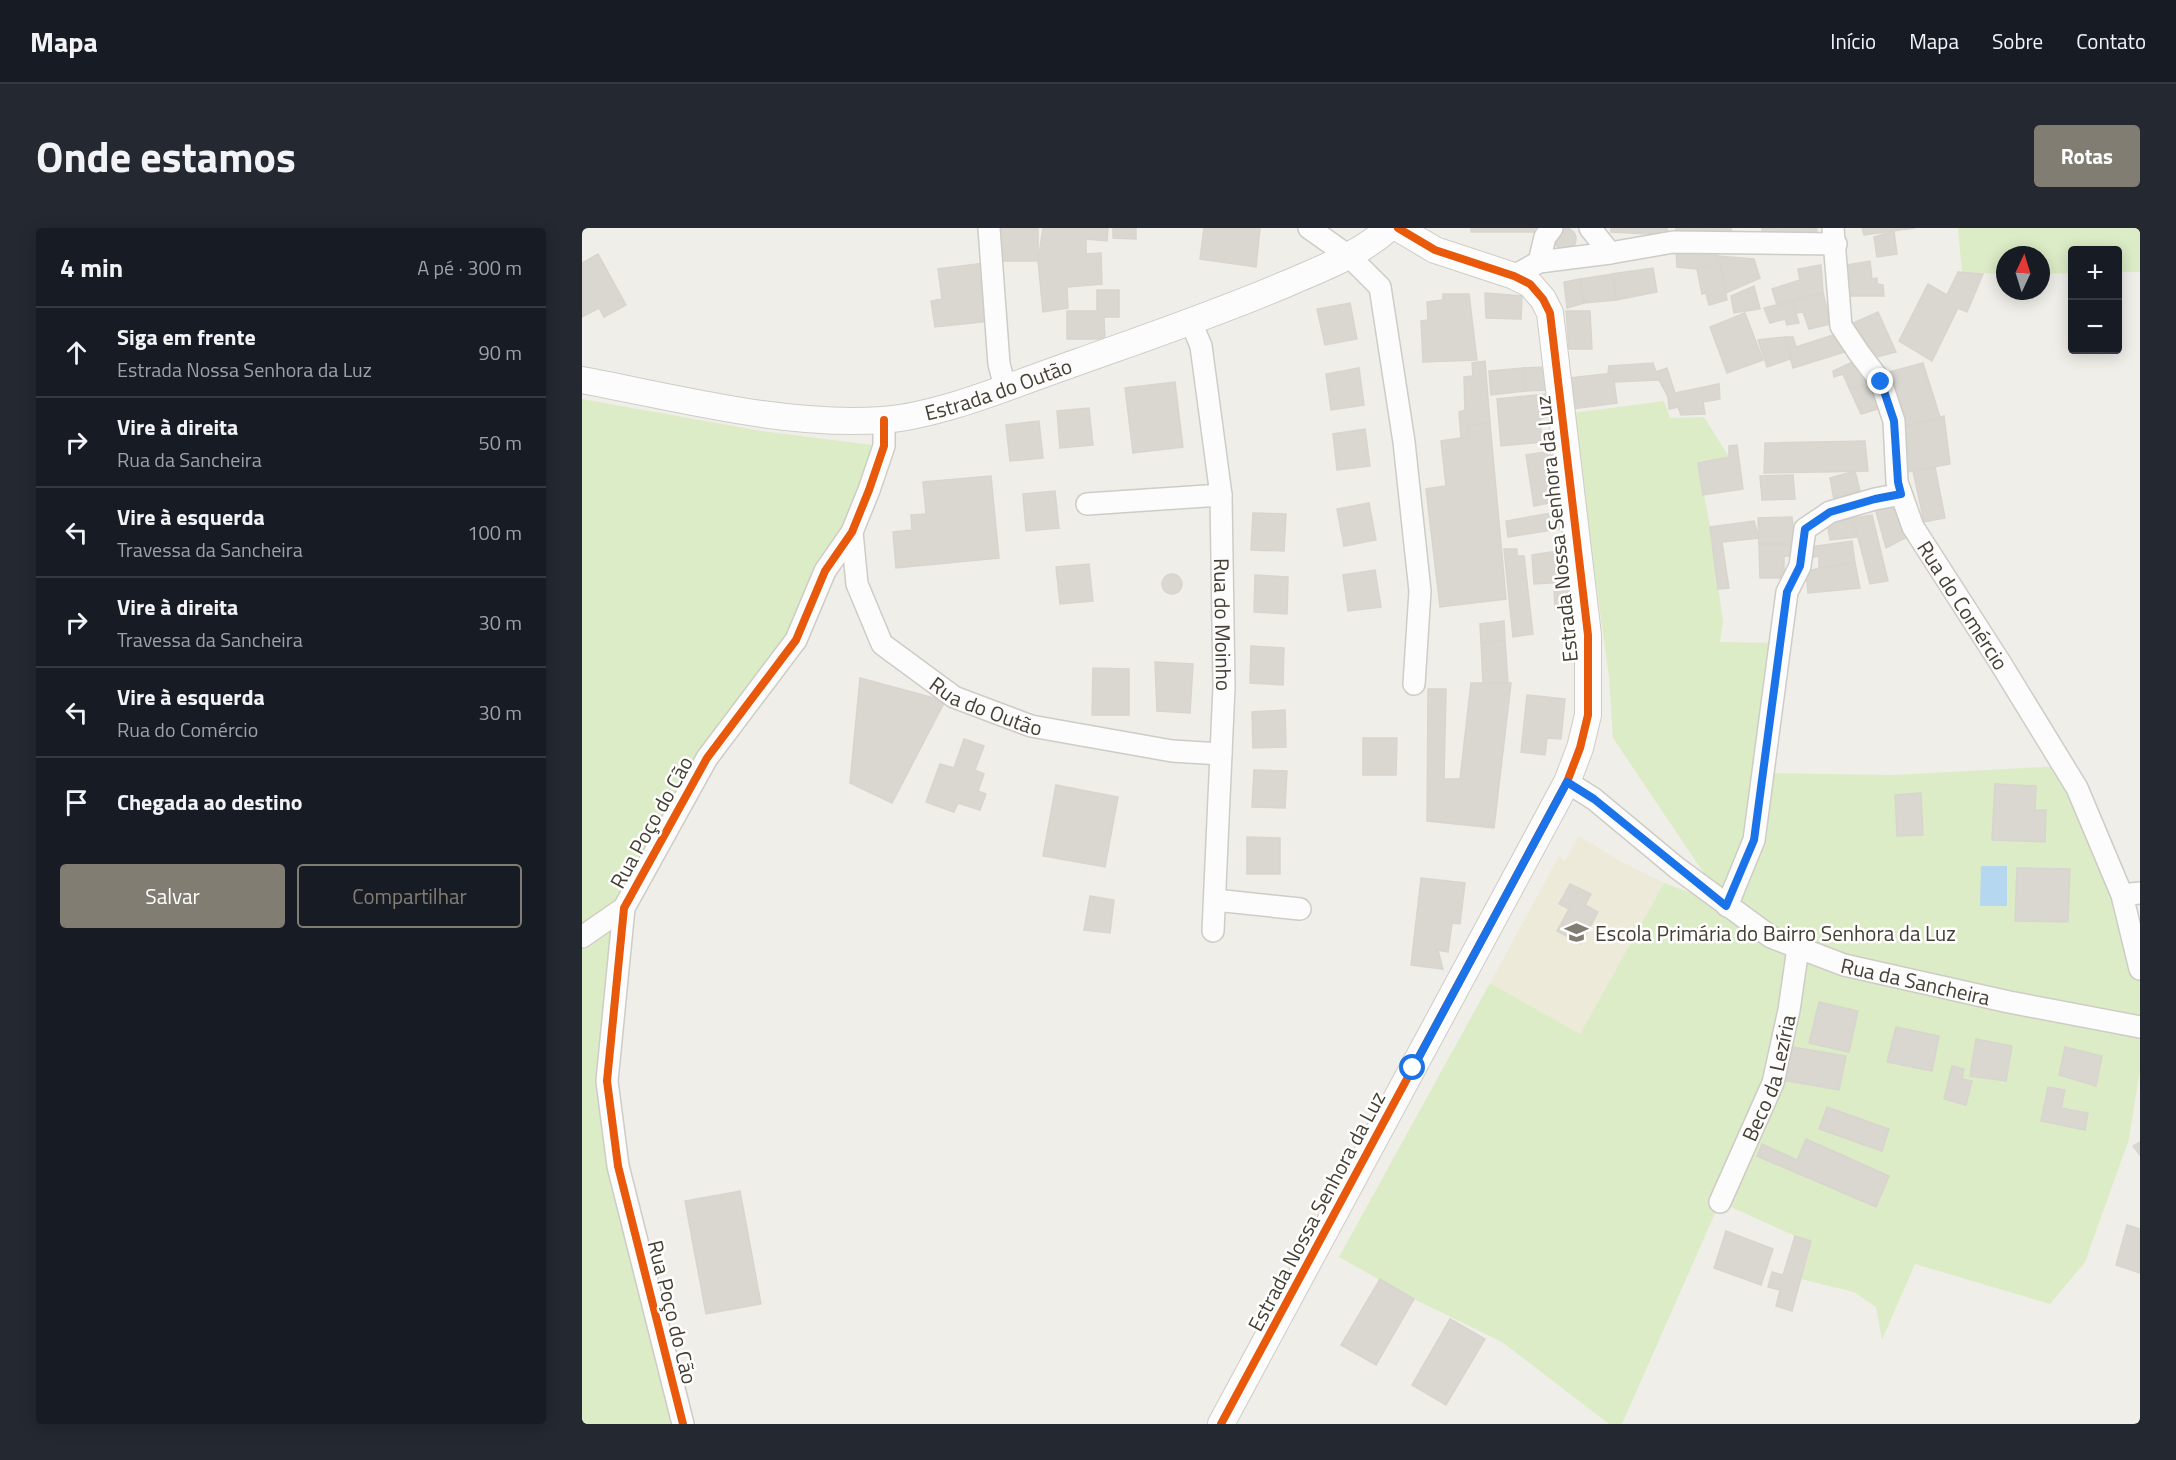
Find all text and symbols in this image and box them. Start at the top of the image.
text: Mapa [30,20,98,63]
text: Início [1830,25,1876,57]
text: Mapa [1909,25,1959,57]
text: Sobre [1992,25,2043,57]
text: Contato [2076,25,2146,57]
text: Onde estamos [36,124,296,188]
button: Rotas [2034,125,2140,187]
north arrow [1996,246,2050,300]
map controls [2068,246,2122,354]
button: + [2068,246,2122,300]
text: 4 min [60,248,123,287]
text: A pé · 300 m [417,252,522,283]
button: − [2068,300,2122,354]
text: Siga em frente [117,320,256,354]
icon: ahead [60,336,93,369]
text: 90 m [478,337,522,368]
street label: Estrada do Outão [921,349,1076,429]
text: Estrada Nossa Senhora da Luz [117,354,372,385]
route end [1867,368,1893,394]
street label: Estrada Nossa Senhora da Luz [1526,394,1586,664]
text: Vire à direita [117,410,238,444]
icon: right [60,426,93,459]
text: 50 m [478,427,522,458]
text: Rua da Sancheira [117,444,262,475]
text: Vire à esquerda [117,500,265,534]
icon: left [60,516,93,549]
text: 100 m [467,517,522,548]
text: Travessa da Sancheira [117,534,303,565]
street label: Rua do Comércio [1910,534,2017,676]
street label: Rua do Moinho [1206,558,1240,691]
text: Vire à direita [117,590,238,624]
icon: right [60,606,93,639]
text: 30 m [478,607,522,638]
text: Travessa da Sancheira [117,624,303,655]
street label: Rua do Outão [923,668,1045,744]
text: Vire à esquerda [117,680,265,714]
icon: left [60,696,93,729]
text: 30 m [478,697,522,728]
text: Rua do Comércio [117,714,258,745]
street label: Rua Poço do Cão [601,750,701,894]
text: Chegada ao destino [117,785,303,819]
icon: arrive [60,786,93,819]
button: Salvar [60,864,285,928]
button: Compartilhar [297,864,522,928]
place label: Escola Primária do Bairro Senhora da Luz [1595,917,1956,949]
school or university icon: Escola Primária do Bairro Senhora da Luz [1564,920,1590,946]
street label: Rua da Sancheira [1838,949,1994,1013]
street label: Beco da Lezíria [1733,1011,1804,1146]
route start [1399,1054,1425,1080]
street label: Estrada Nossa Senhora da Luz [1239,1085,1393,1337]
street label: Rua Poço do Cão [640,1237,706,1387]

